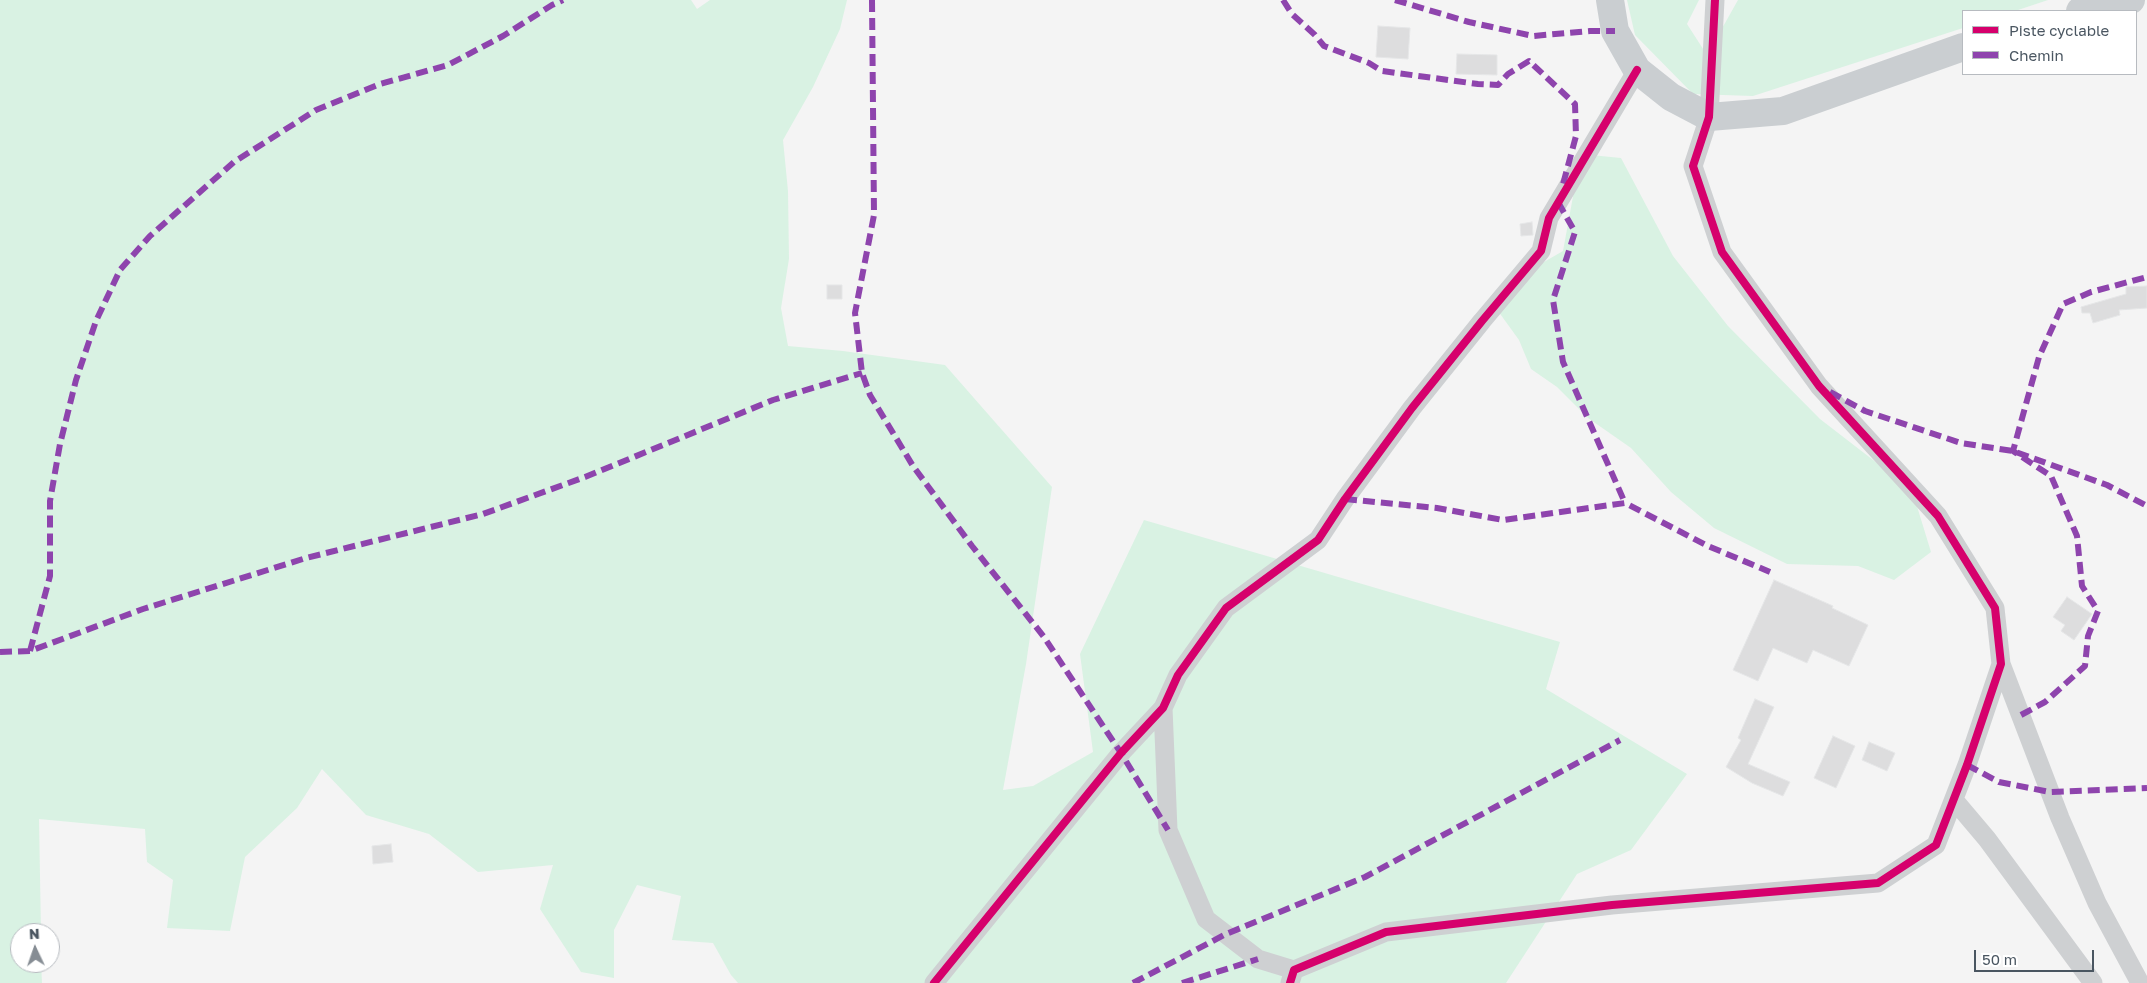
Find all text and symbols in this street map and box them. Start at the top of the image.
legend [1962,10,2137,75]
text: Piste cyclable [2009,21,2109,39]
text: Chemin [2009,46,2064,64]
north arrow [10,923,60,973]
text: N [28,925,40,942]
scale bar [1977,940,2097,972]
text: 50 m [1982,950,2017,968]

